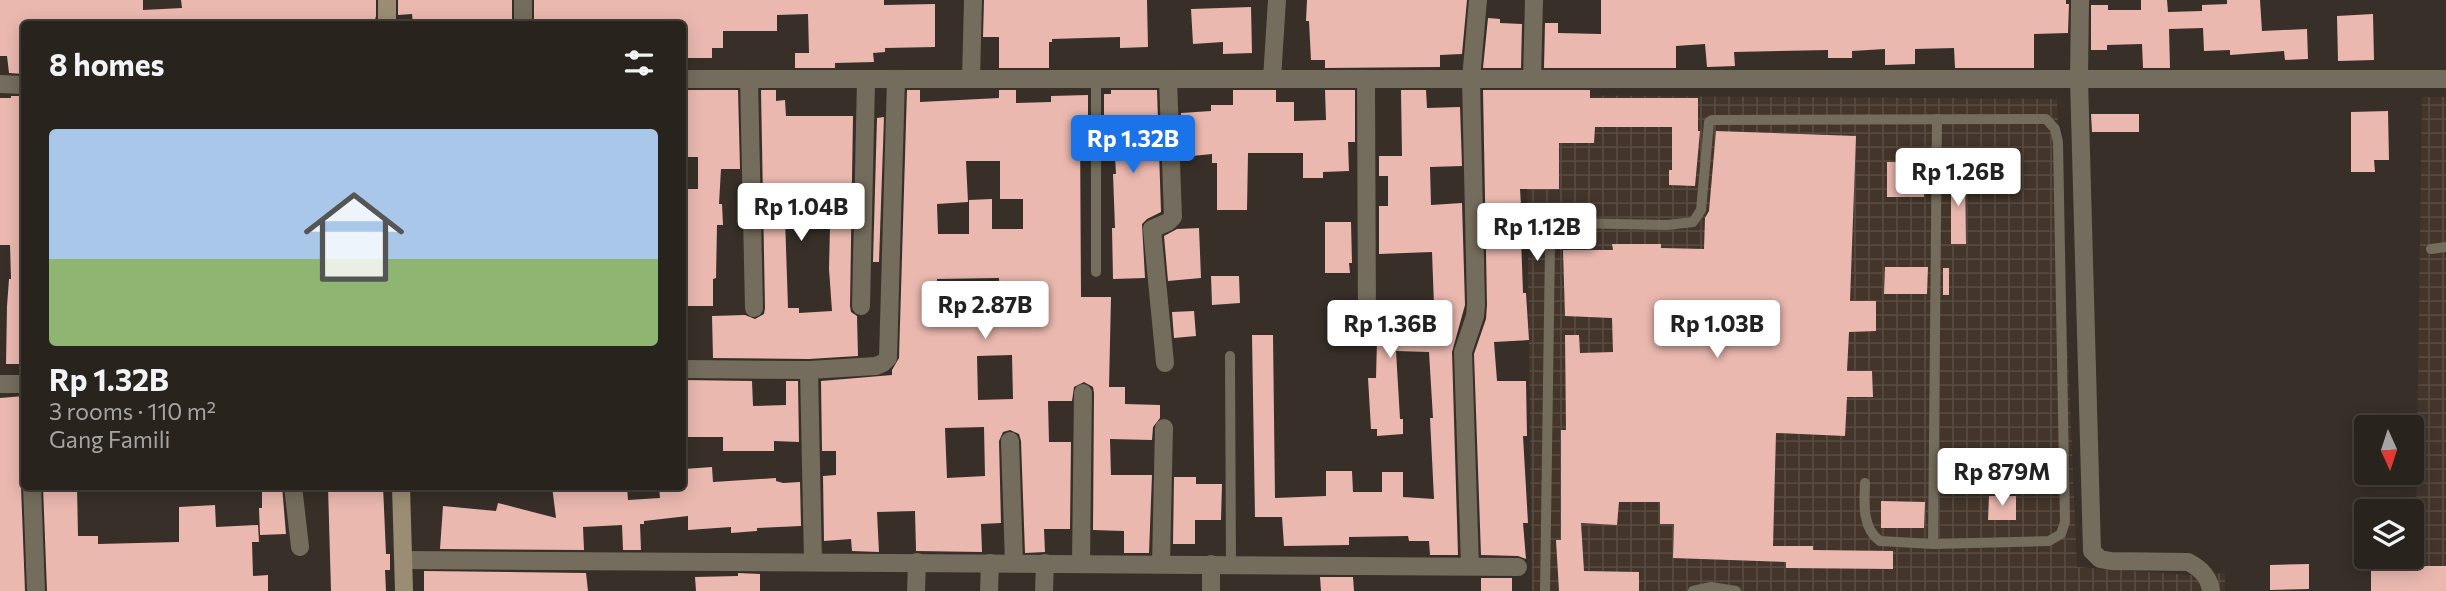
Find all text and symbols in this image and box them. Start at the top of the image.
icon: filters [620,44,658,82]
text: 8 homes [49,45,165,82]
pin: Rp 1.32B [1061,116,1205,175]
text: Rp 1.32B [1087,124,1179,152]
pin: Rp 1.26B [1886,148,2030,208]
text: Rp 1.26B [1912,157,2004,185]
icon: home [291,174,417,300]
pin: Rp 1.04B [729,184,873,243]
text: Rp 1.04B [754,192,848,220]
pin: Rp 1.12B [1465,204,1609,263]
text: Rp 1.12B [1493,212,1581,240]
pin: Rp 2.87B [913,282,1057,341]
text: Rp 2.87B [938,290,1032,318]
pin: Rp 1.36B [1318,300,1462,360]
pin: Rp 1.03B [1645,300,1789,360]
text: Rp 1.36B [1343,309,1437,337]
text: Rp 1.03B [1670,309,1764,337]
text: Rp 1.32B [49,360,169,397]
text: 3 rooms · 110 m² [49,397,216,425]
north arrow [2354,415,2424,485]
map controls [2354,415,2424,569]
text: Gang Famili [49,425,170,453]
pin: Rp 879M [1937,448,2067,508]
text: Rp 879M [1954,457,2050,485]
button: layers [2354,499,2424,569]

